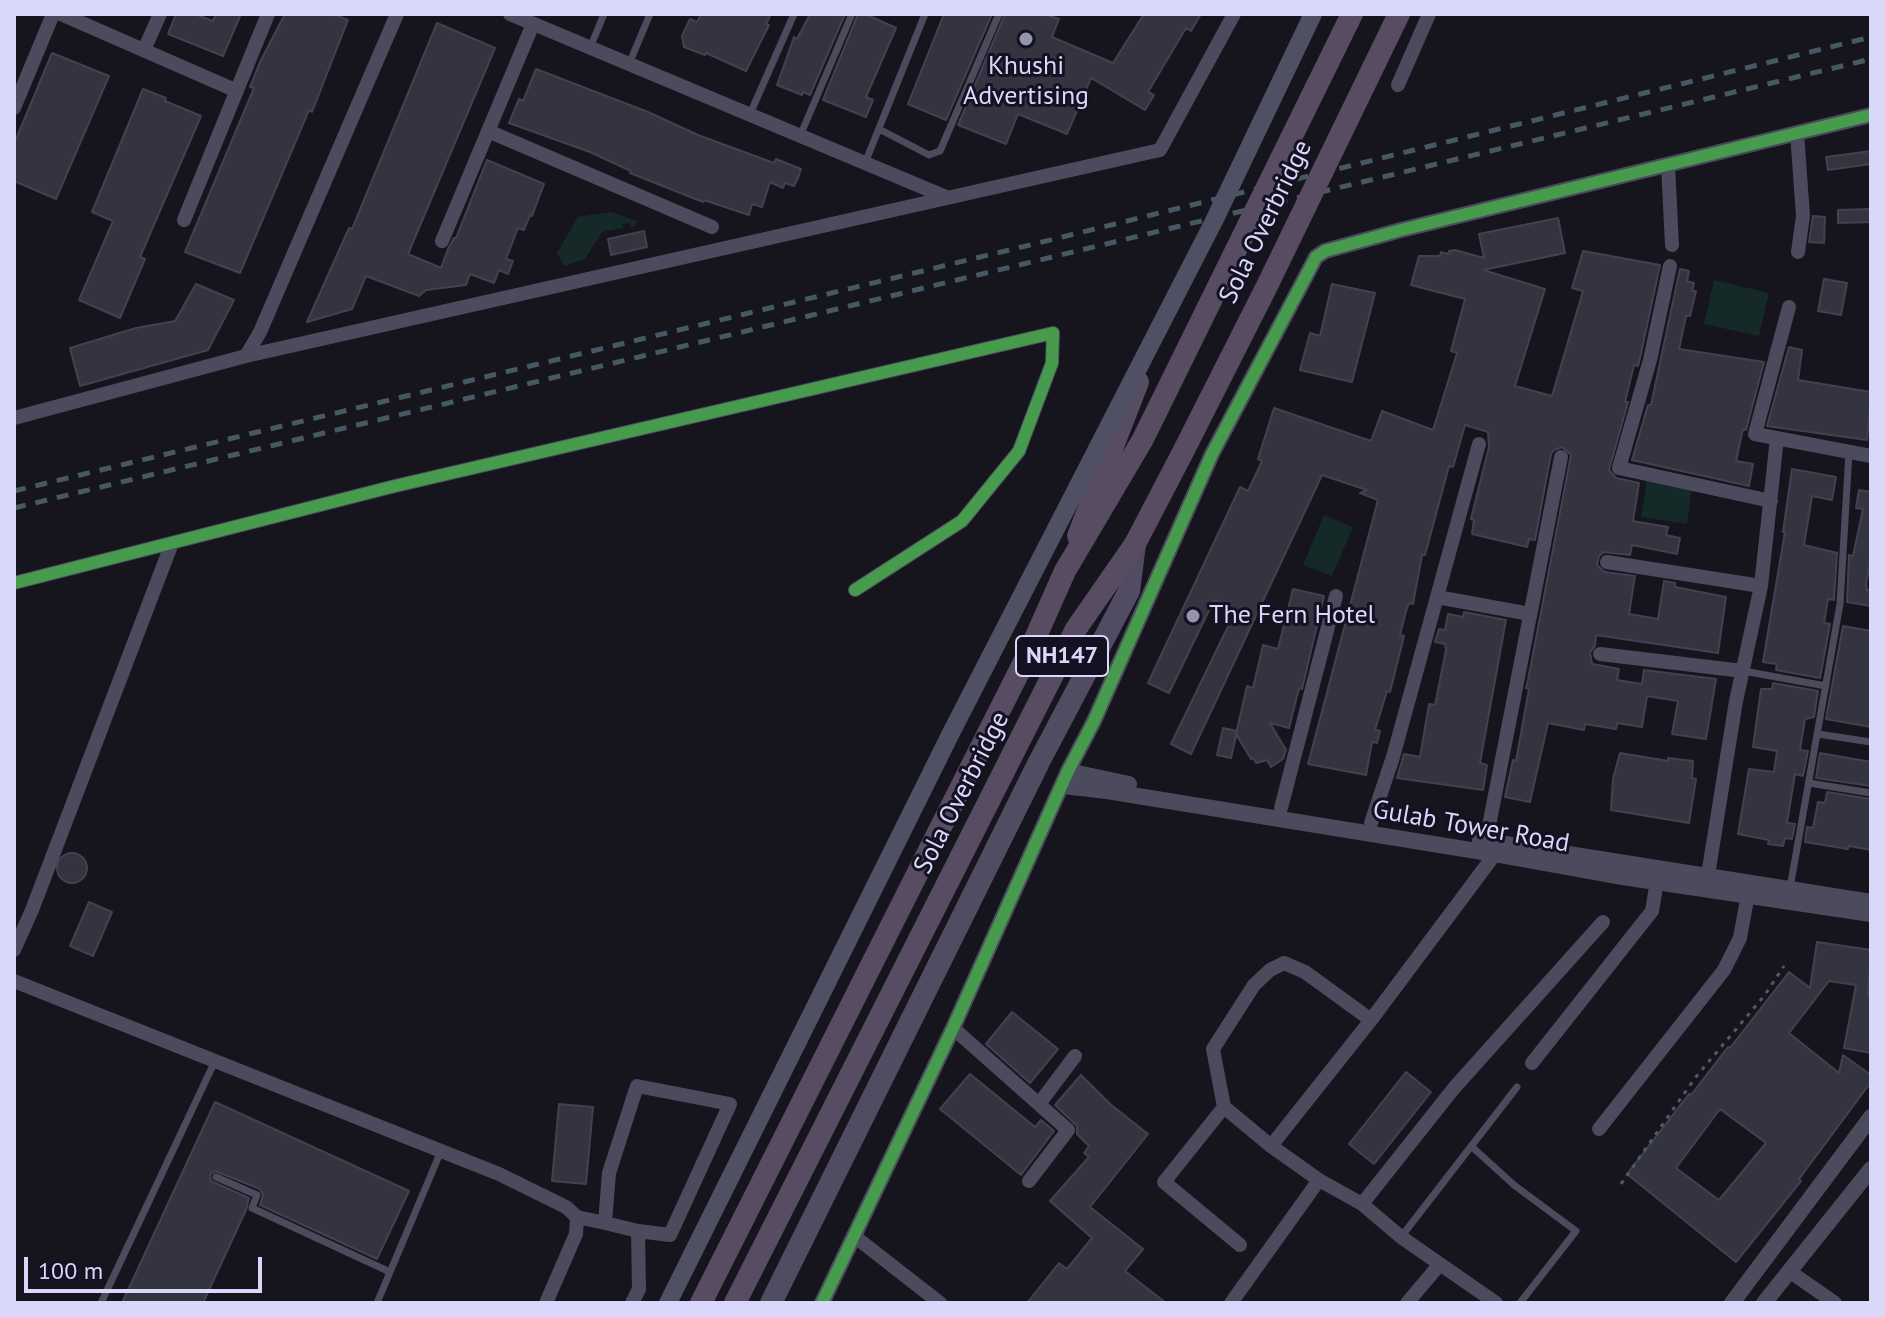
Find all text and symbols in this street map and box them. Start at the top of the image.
marker: Khushi Advertising [1017,30,1035,48]
place label: Khushi Advertising [963,51,1089,112]
street label: Sola Overbridge [1213,135,1319,309]
place label: The Fern Hotel [1209,600,1375,632]
marker: The Fern Hotel [1184,607,1202,625]
road number: NH147 [1016,636,1108,676]
street label: Sola Overbridge [908,707,1016,879]
street label: Gulab Tower Road [1370,794,1572,860]
scale bar [28,1241,266,1291]
text: 100 m [38,1255,103,1286]

